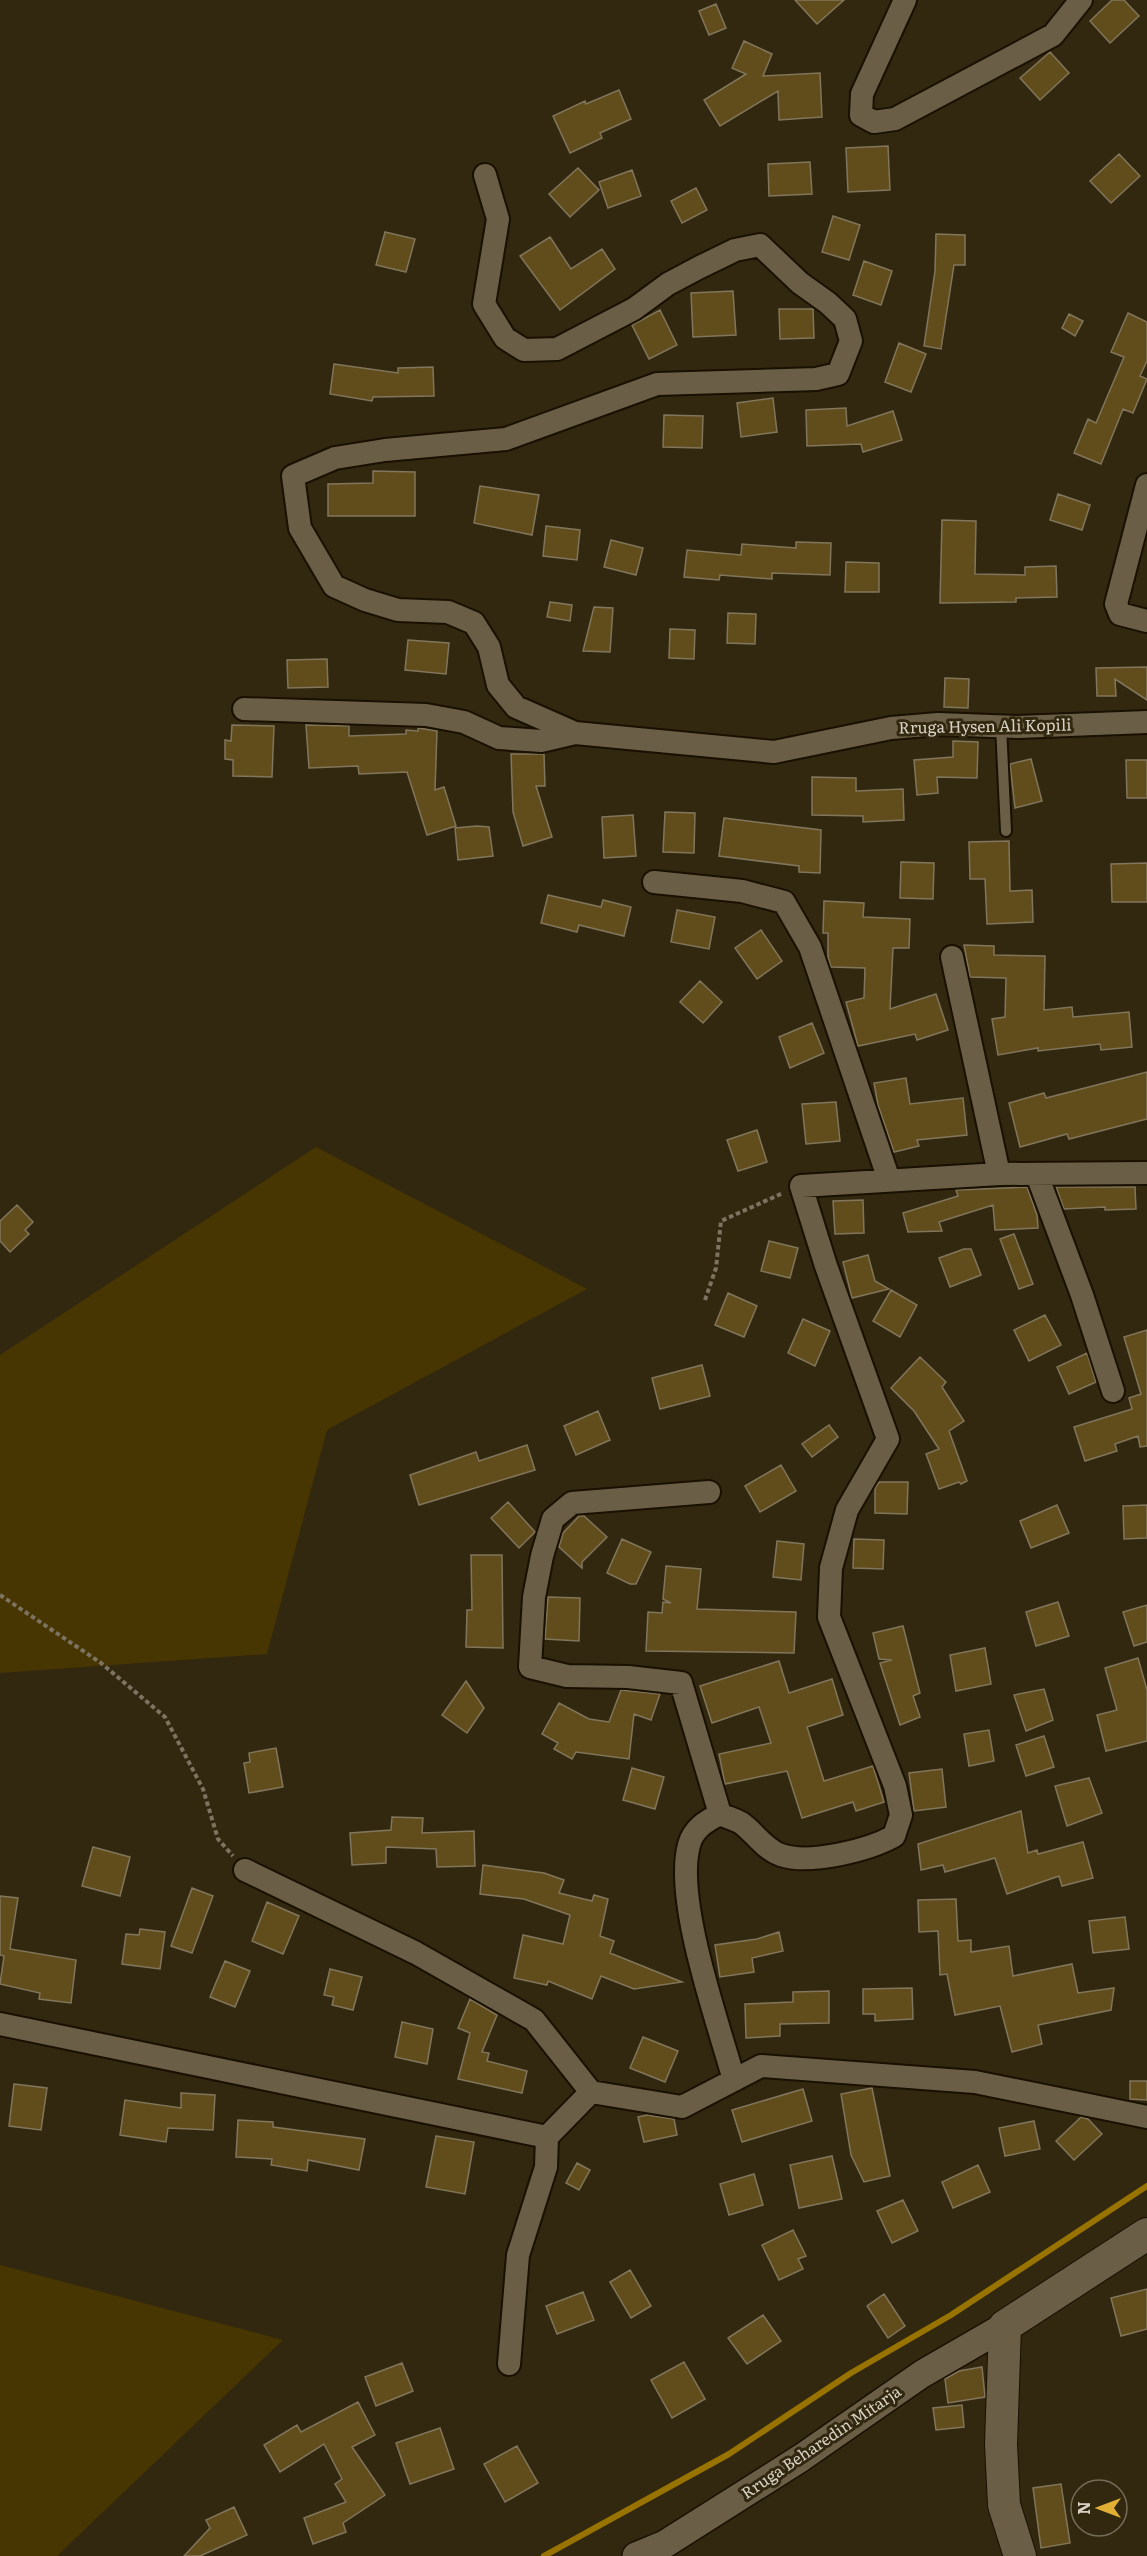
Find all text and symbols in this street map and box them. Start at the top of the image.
street label: Rruga Hysen Ali Kopili [898,711,1072,739]
street label: Rruga Beharedin Mitarja [736,2378,906,2504]
north arrow [1069,2478,1129,2538]
text: N [1071,2501,1095,2515]

